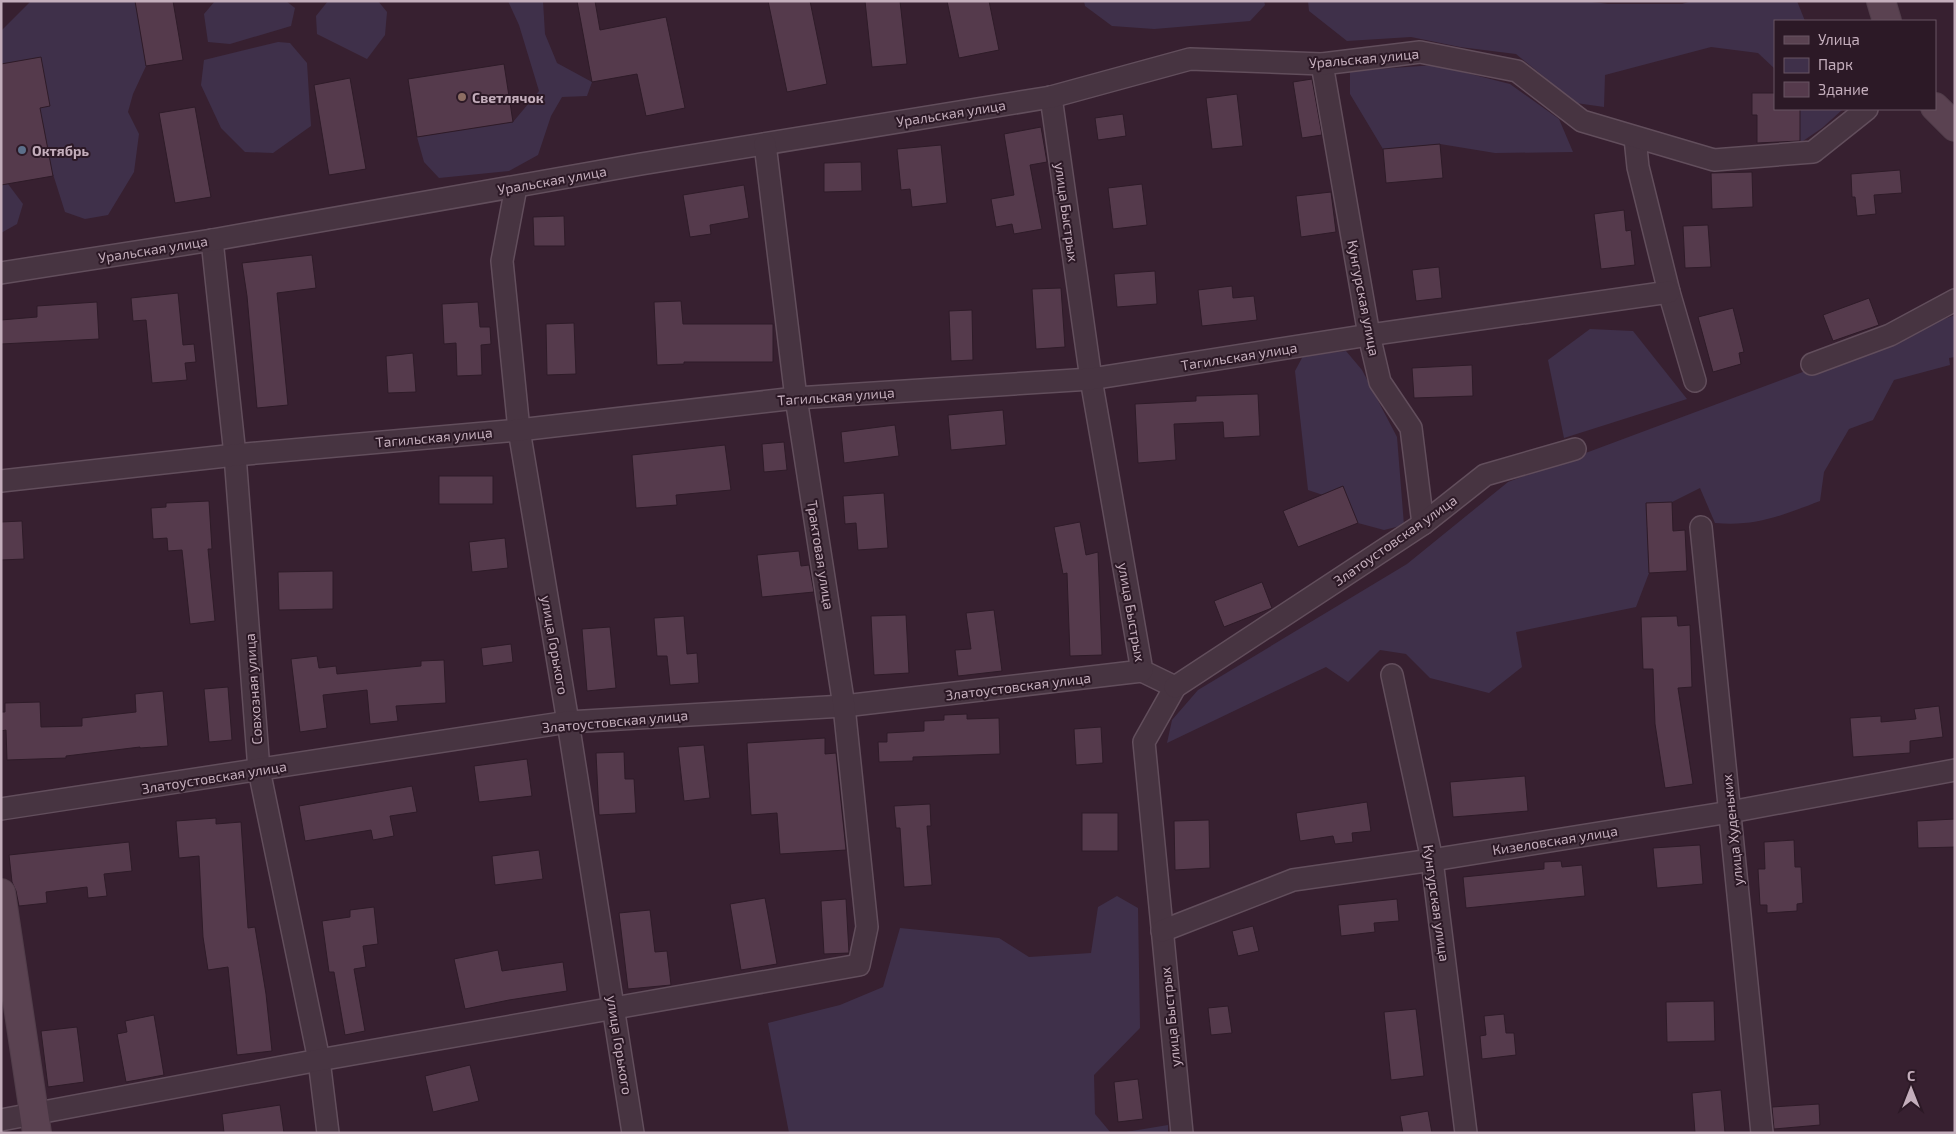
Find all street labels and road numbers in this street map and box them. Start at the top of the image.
street label: Уральская улица [1308,45,1420,71]
street label: Уральская улица [895,96,1007,130]
street label: улица Быстрых [1052,161,1082,263]
street label: Уральская улица [496,162,608,198]
street label: Уральская улица [97,232,209,266]
street label: Кунгурская улица [1344,239,1384,357]
street label: Тагильская улица [1180,338,1298,374]
street label: Тагильская улица [777,383,895,409]
street label: Тагильская улица [375,423,493,451]
street label: Златоустовская улица [1330,491,1460,589]
street label: Трактовая улица [804,499,838,611]
street label: улица Быстрых [1115,561,1149,663]
street label: улица Горького [538,594,572,696]
street label: Совхозная улица [241,633,265,745]
street label: Златоустовская улица [944,669,1092,703]
street label: Златоустовская улица [541,706,689,736]
street label: Златоустовская улица [140,757,288,797]
street label: улица Худеньких [1718,773,1746,886]
street label: Кизеловская улица [1491,822,1619,858]
street label: Кунгурская улица [1420,843,1454,963]
street label: улица Быстрых [1156,966,1184,1068]
street label: улица Горького [604,994,636,1096]

